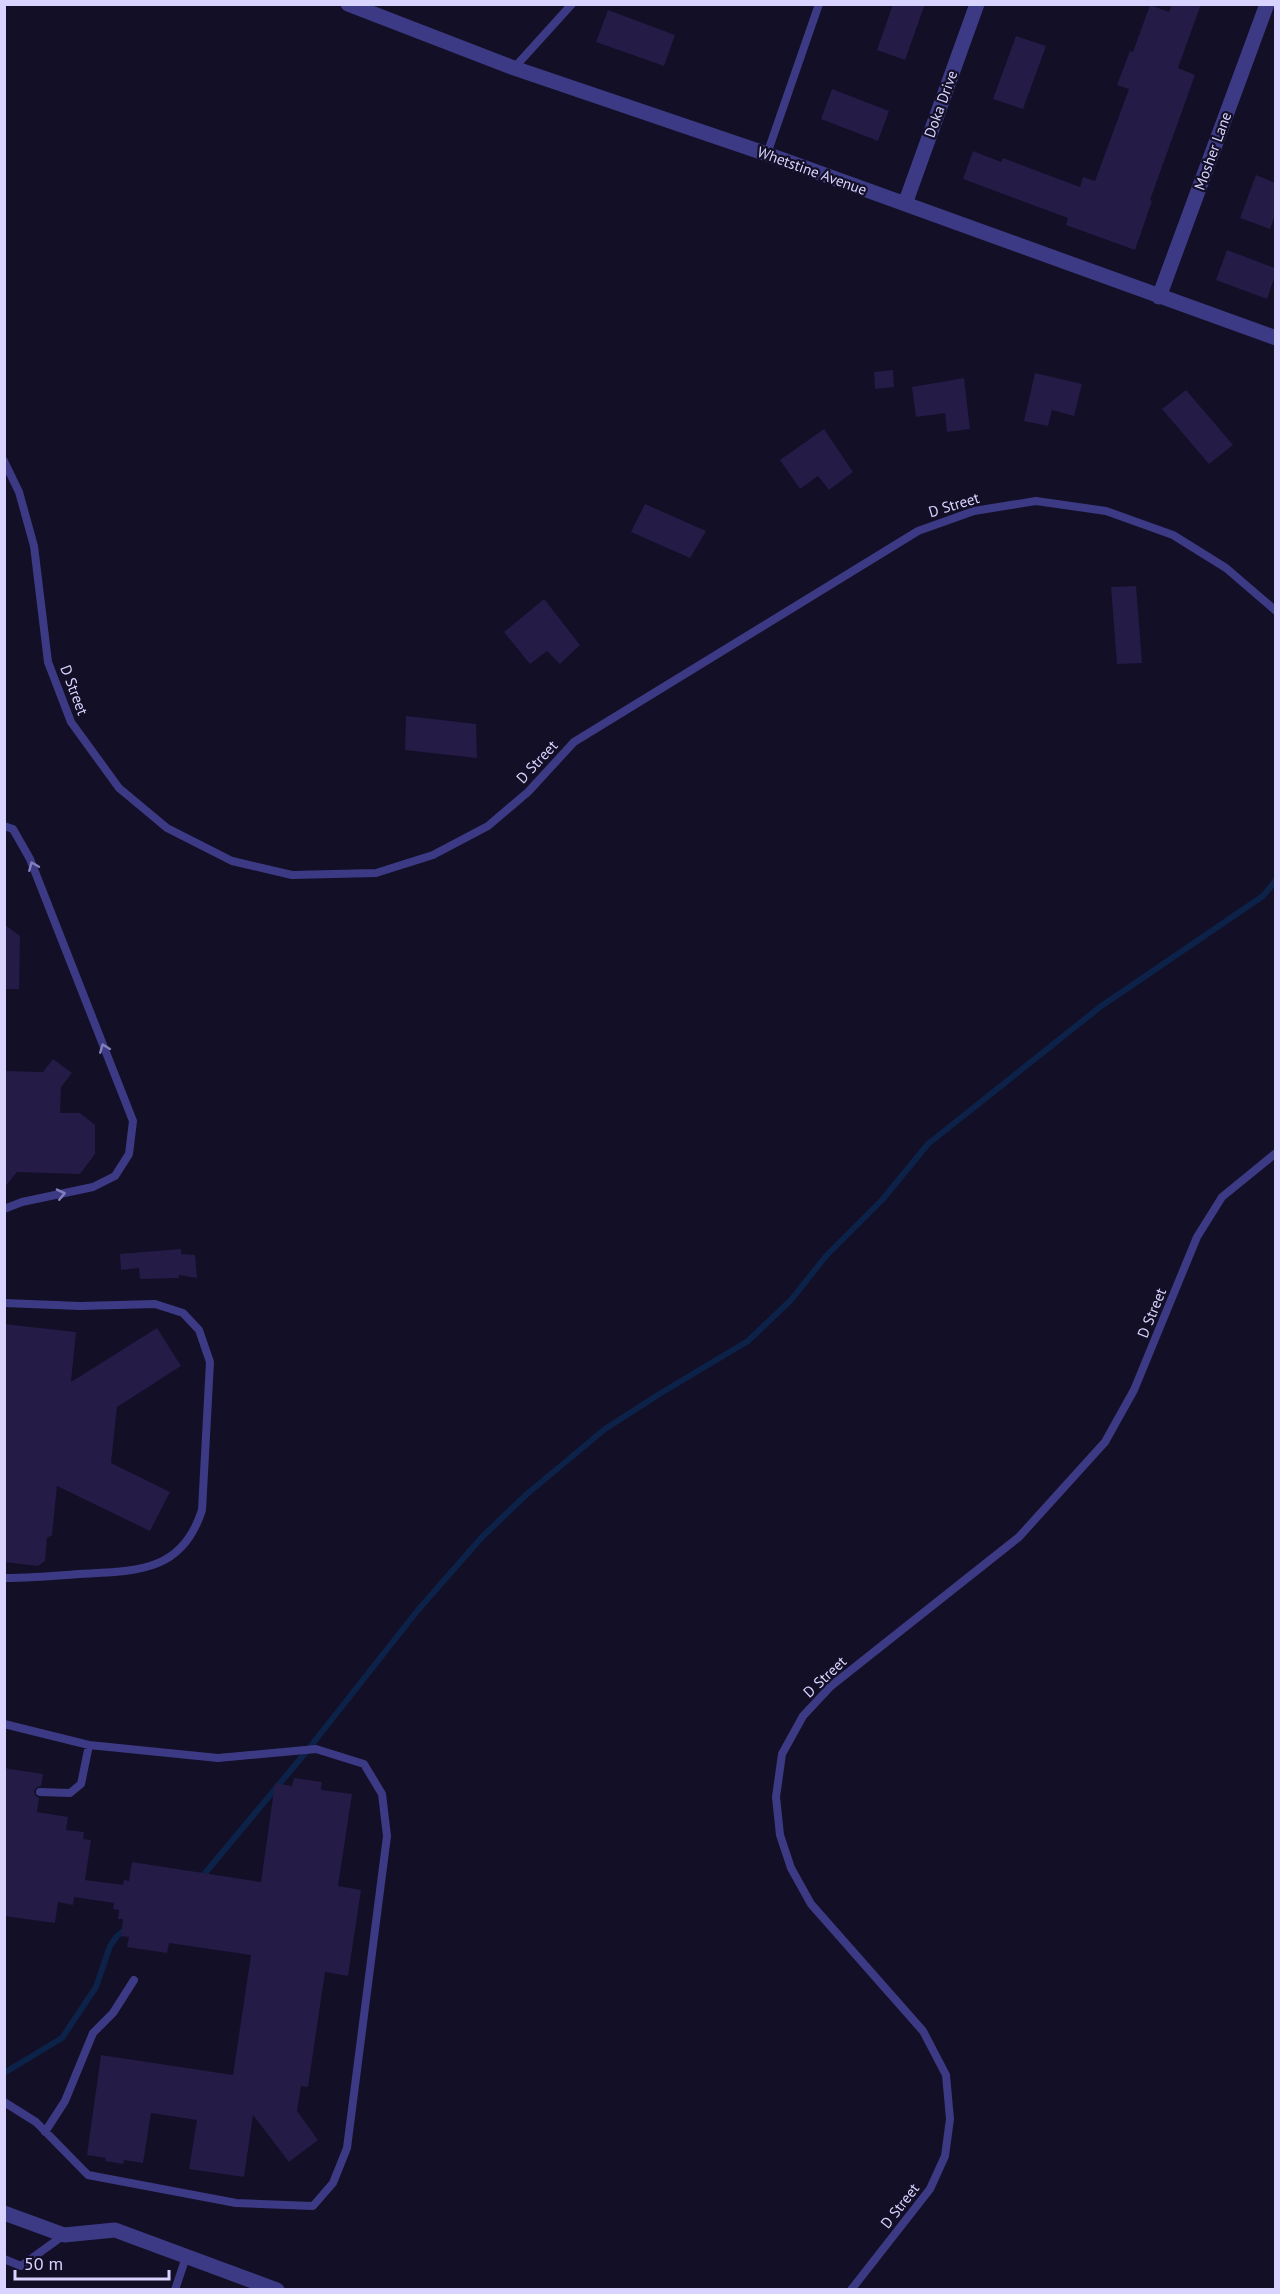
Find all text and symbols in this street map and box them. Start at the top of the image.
street label: Doka Drive [920,68,961,140]
street label: Mosher Lane [1190,109,1235,193]
street label: Whetstine Avenue [755,142,869,199]
street label: D Street [926,488,982,521]
street label: D Street [56,662,93,718]
street label: D Street [512,736,561,787]
one-way arrow [28,862,40,873]
one-way arrow [99,1043,111,1054]
one-way arrow [56,1188,66,1201]
street label: D Street [1133,1285,1170,1341]
street label: D Street [799,1652,850,1701]
street label: D Street [876,2179,923,2232]
scale bar [15,2243,170,2281]
text: 50 m [24,2252,63,2275]

